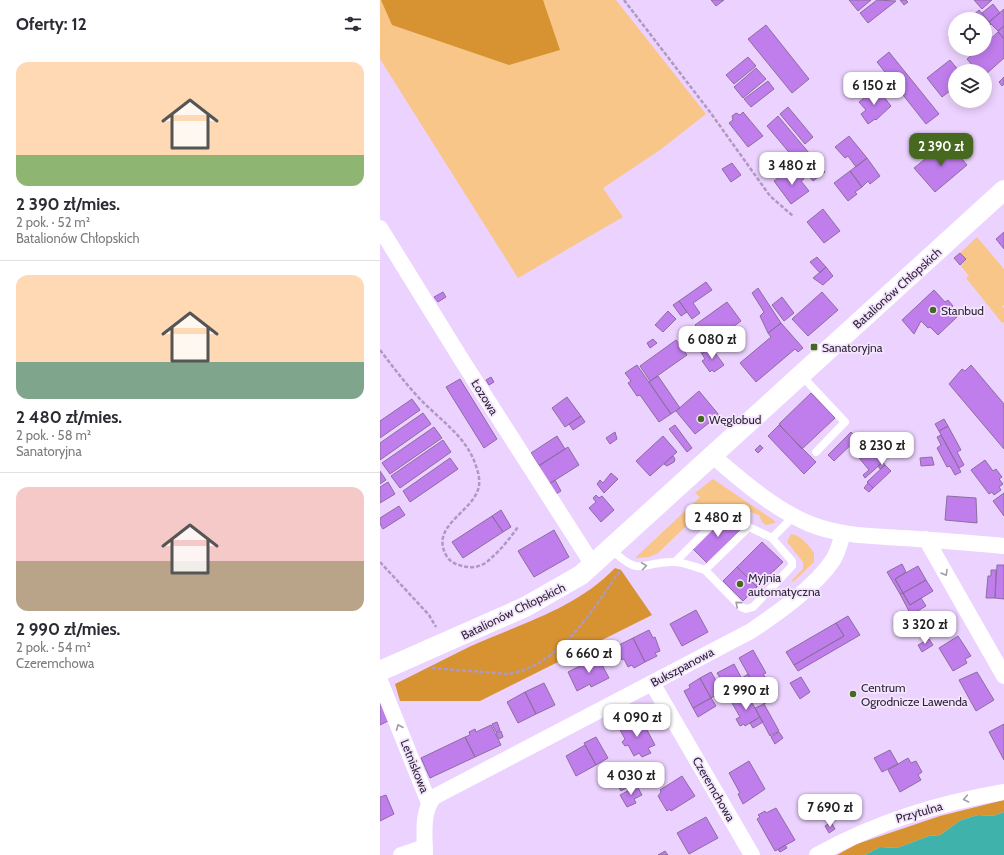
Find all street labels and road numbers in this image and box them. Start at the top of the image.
street label: Batalionów Chłopskich [850,244,944,332]
street label: Łozowa [468,377,502,418]
street label: Batalionów Chłopskich [458,579,568,643]
street label: Bukszpanowa [648,644,716,690]
street label: Letniskowa [397,737,433,795]
street label: Czeremchowa [689,754,739,824]
street label: Przytulna [894,798,944,826]

